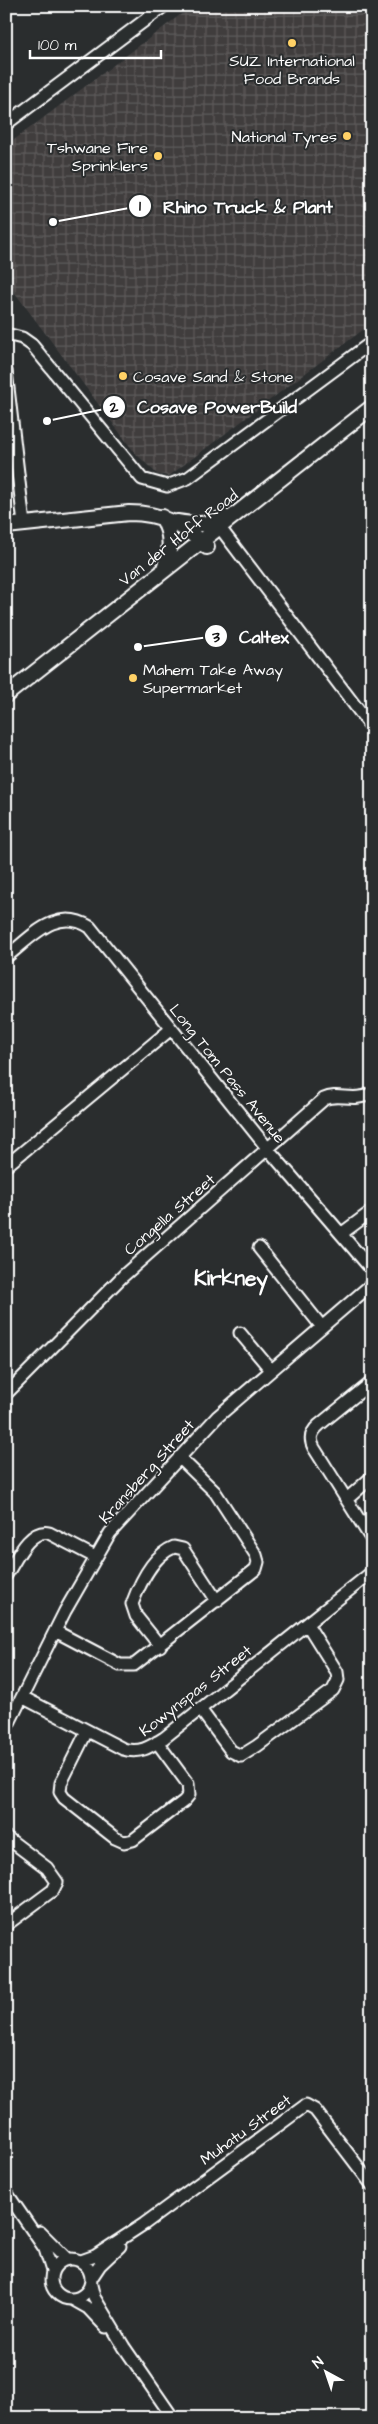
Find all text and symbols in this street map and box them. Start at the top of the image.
scale bar [30,28,161,60]
text: 100 m [38,35,77,56]
marker: SUZ International Food Brands [286,37,298,49]
place label: SUZ International Food Brands [229,50,355,90]
place label: National Tyres [232,126,337,149]
marker: National Tyres [341,130,353,142]
place label: Tshwane Fire Sprinklers [47,137,148,177]
marker: Tshwane Fire Sprinklers [152,150,164,162]
callout: Rhino Truck & Plant [128,190,343,223]
text: Rhino Truck & Plant [163,195,334,220]
text: 1 [139,196,141,217]
place label: Cosave Sand & Stone [133,366,294,388]
marker: Cosave Sand & Stone [117,370,129,382]
callout: Cosave PowerBuild [102,391,307,424]
text: Cosave PowerBuild [137,395,298,420]
text: 2 [109,397,119,418]
street label: Van der Hoff Road [115,484,243,591]
callout: Caltex [204,620,299,653]
text: Caltex [239,625,290,650]
text: 3 [211,627,220,648]
place label: Mahem Take Away Supermarket [143,659,283,699]
marker: Mahem Take Away Supermarket [127,672,139,684]
street label: Long Tom Pass Avenue [163,999,291,1149]
street label: Congella Street [119,1169,221,1261]
district label: Kirkney [194,1264,268,1296]
street label: Kransberg Street [94,1414,201,1529]
street label: Kowynspas Street [135,1640,258,1743]
street label: Muhatu Street [196,2089,296,2170]
north arrow [300,2346,350,2396]
text: N [308,2352,328,2373]

